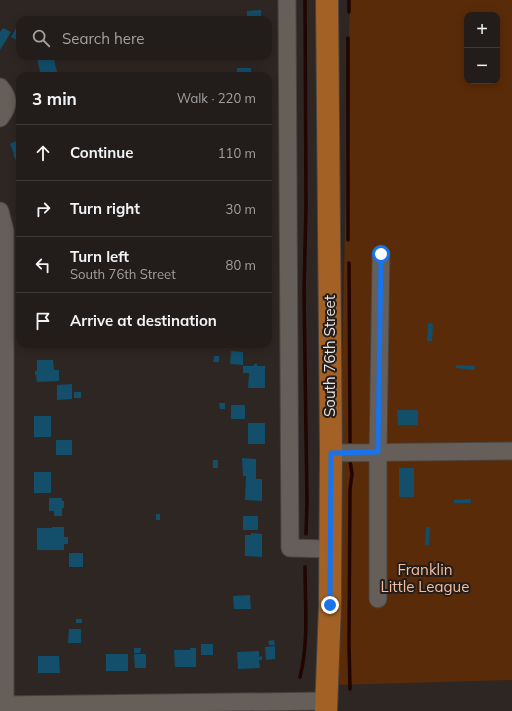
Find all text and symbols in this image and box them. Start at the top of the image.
map controls [464,12,500,84]
button: + [464,12,500,48]
search box [16,16,272,60]
icon: search [30,27,52,49]
text: Search here [62,29,144,48]
button: − [464,48,500,84]
text: 3 min [32,88,77,109]
text: Walk · 220 m [177,90,256,106]
icon: ahead [32,142,54,164]
text: Continue [70,143,133,162]
text: 110 m [218,145,256,161]
icon: right [32,198,54,220]
text: Turn right [70,199,140,218]
text: 30 m [226,201,256,217]
route start [372,245,390,263]
text: Turn left [70,247,129,266]
icon: left [32,254,54,276]
text: 80 m [226,257,256,273]
text: South 76th Street [70,266,176,282]
street label: South 76th Street [320,295,339,417]
icon: arrive [32,310,54,332]
text: Arrive at destination [70,311,217,330]
park label: Franklin Little League [381,560,469,596]
route end [321,596,339,614]

